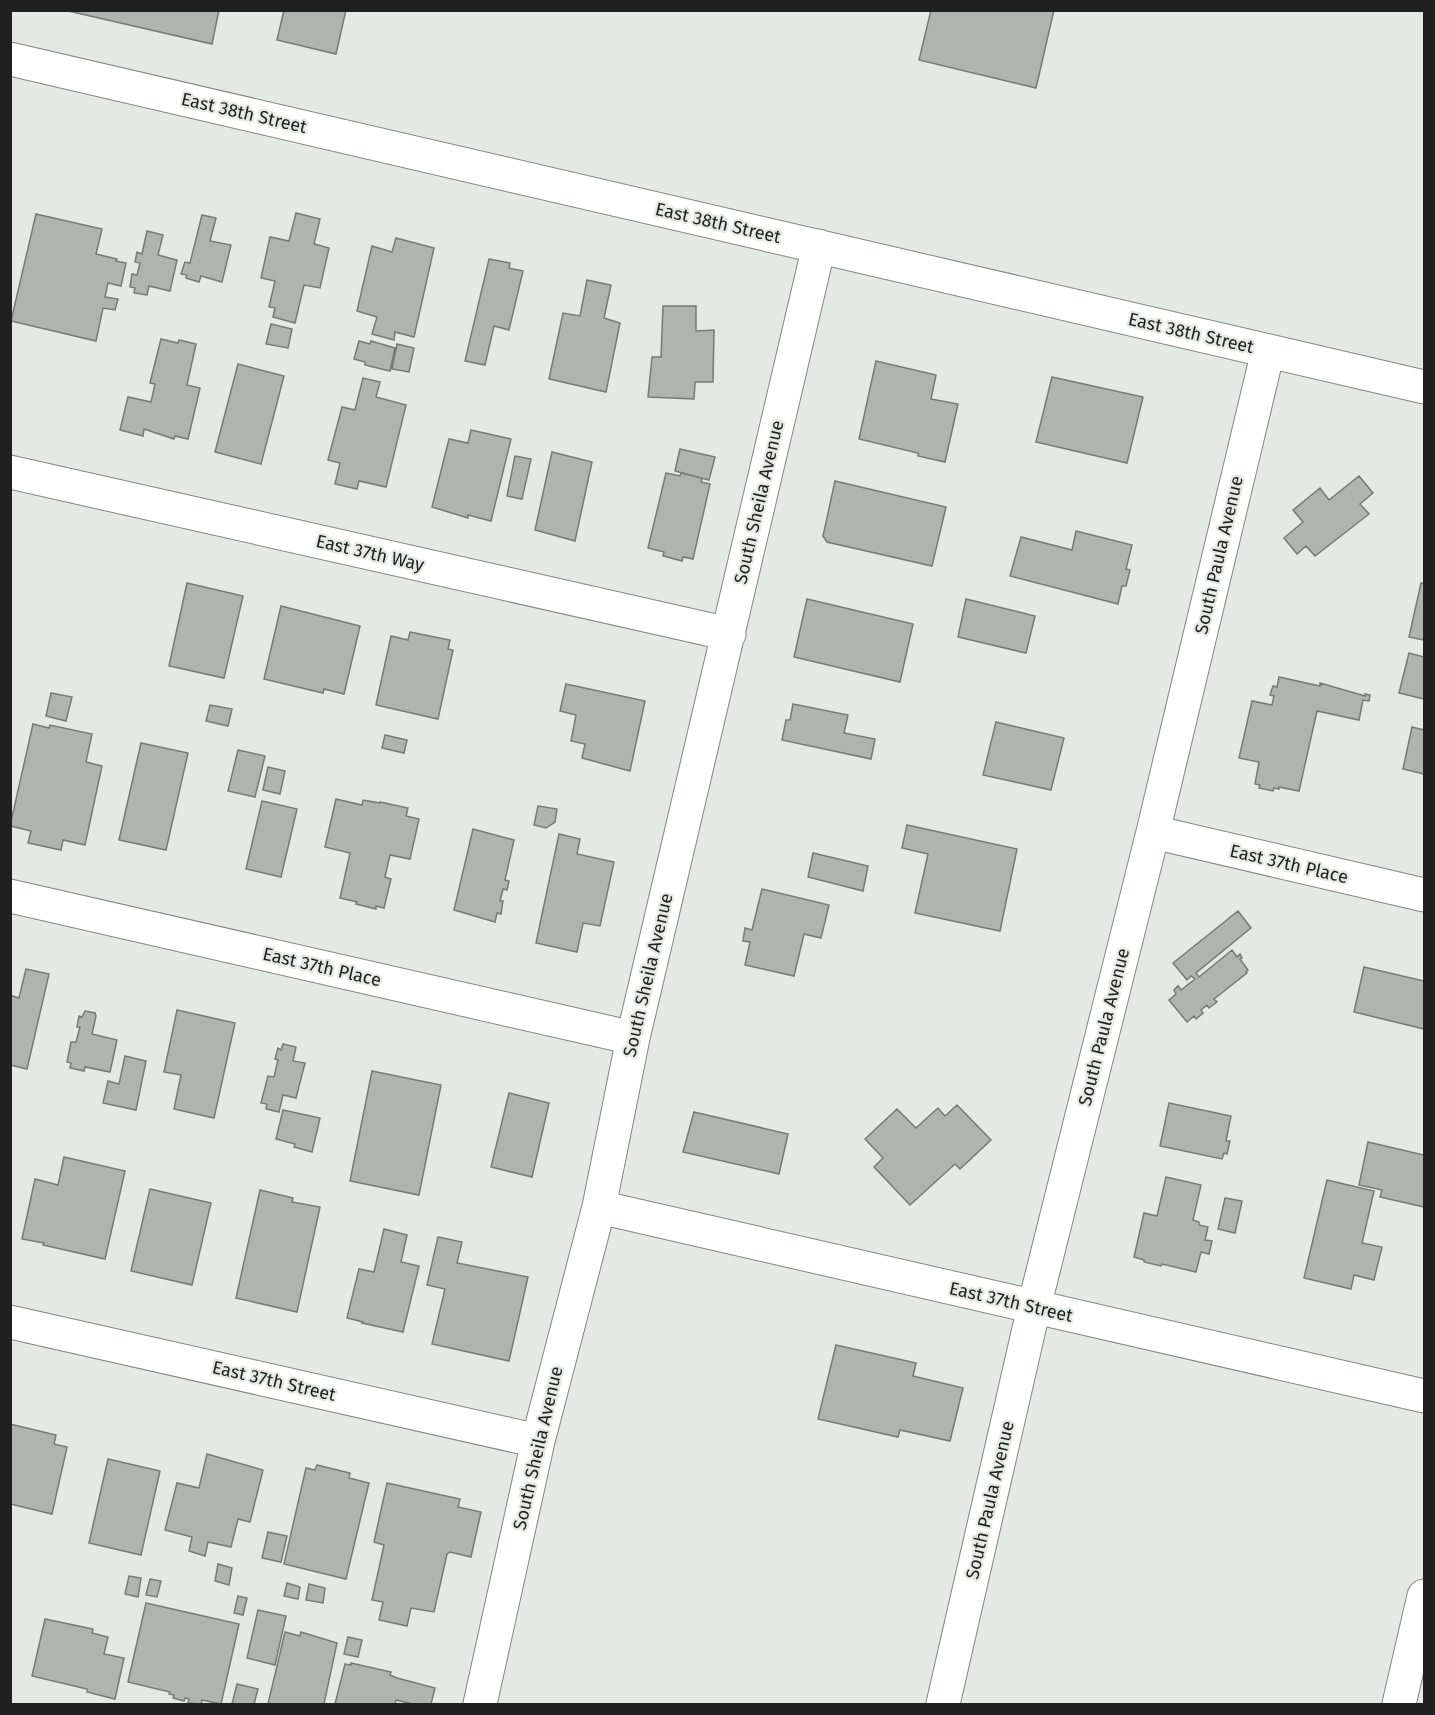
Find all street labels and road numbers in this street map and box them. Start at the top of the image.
street label: East 38th Street [179,88,309,138]
street label: East 38th Street [653,198,783,248]
street label: East 38th Street [1126,308,1256,358]
street label: South Sheila Avenue [729,418,789,586]
street label: South Paula Avenue [1190,474,1248,636]
street label: East 37th Way [314,530,426,576]
street label: East 37th Place [1228,840,1350,888]
street label: South Sheila Avenue [618,891,678,1059]
street label: East 37th Place [261,943,383,991]
street label: South Paula Avenue [1074,946,1134,1108]
street label: East 37th Street [947,1277,1075,1327]
street label: East 37th Street [210,1356,338,1406]
street label: South Sheila Avenue [508,1364,568,1532]
street label: South Paula Avenue [961,1419,1019,1581]

